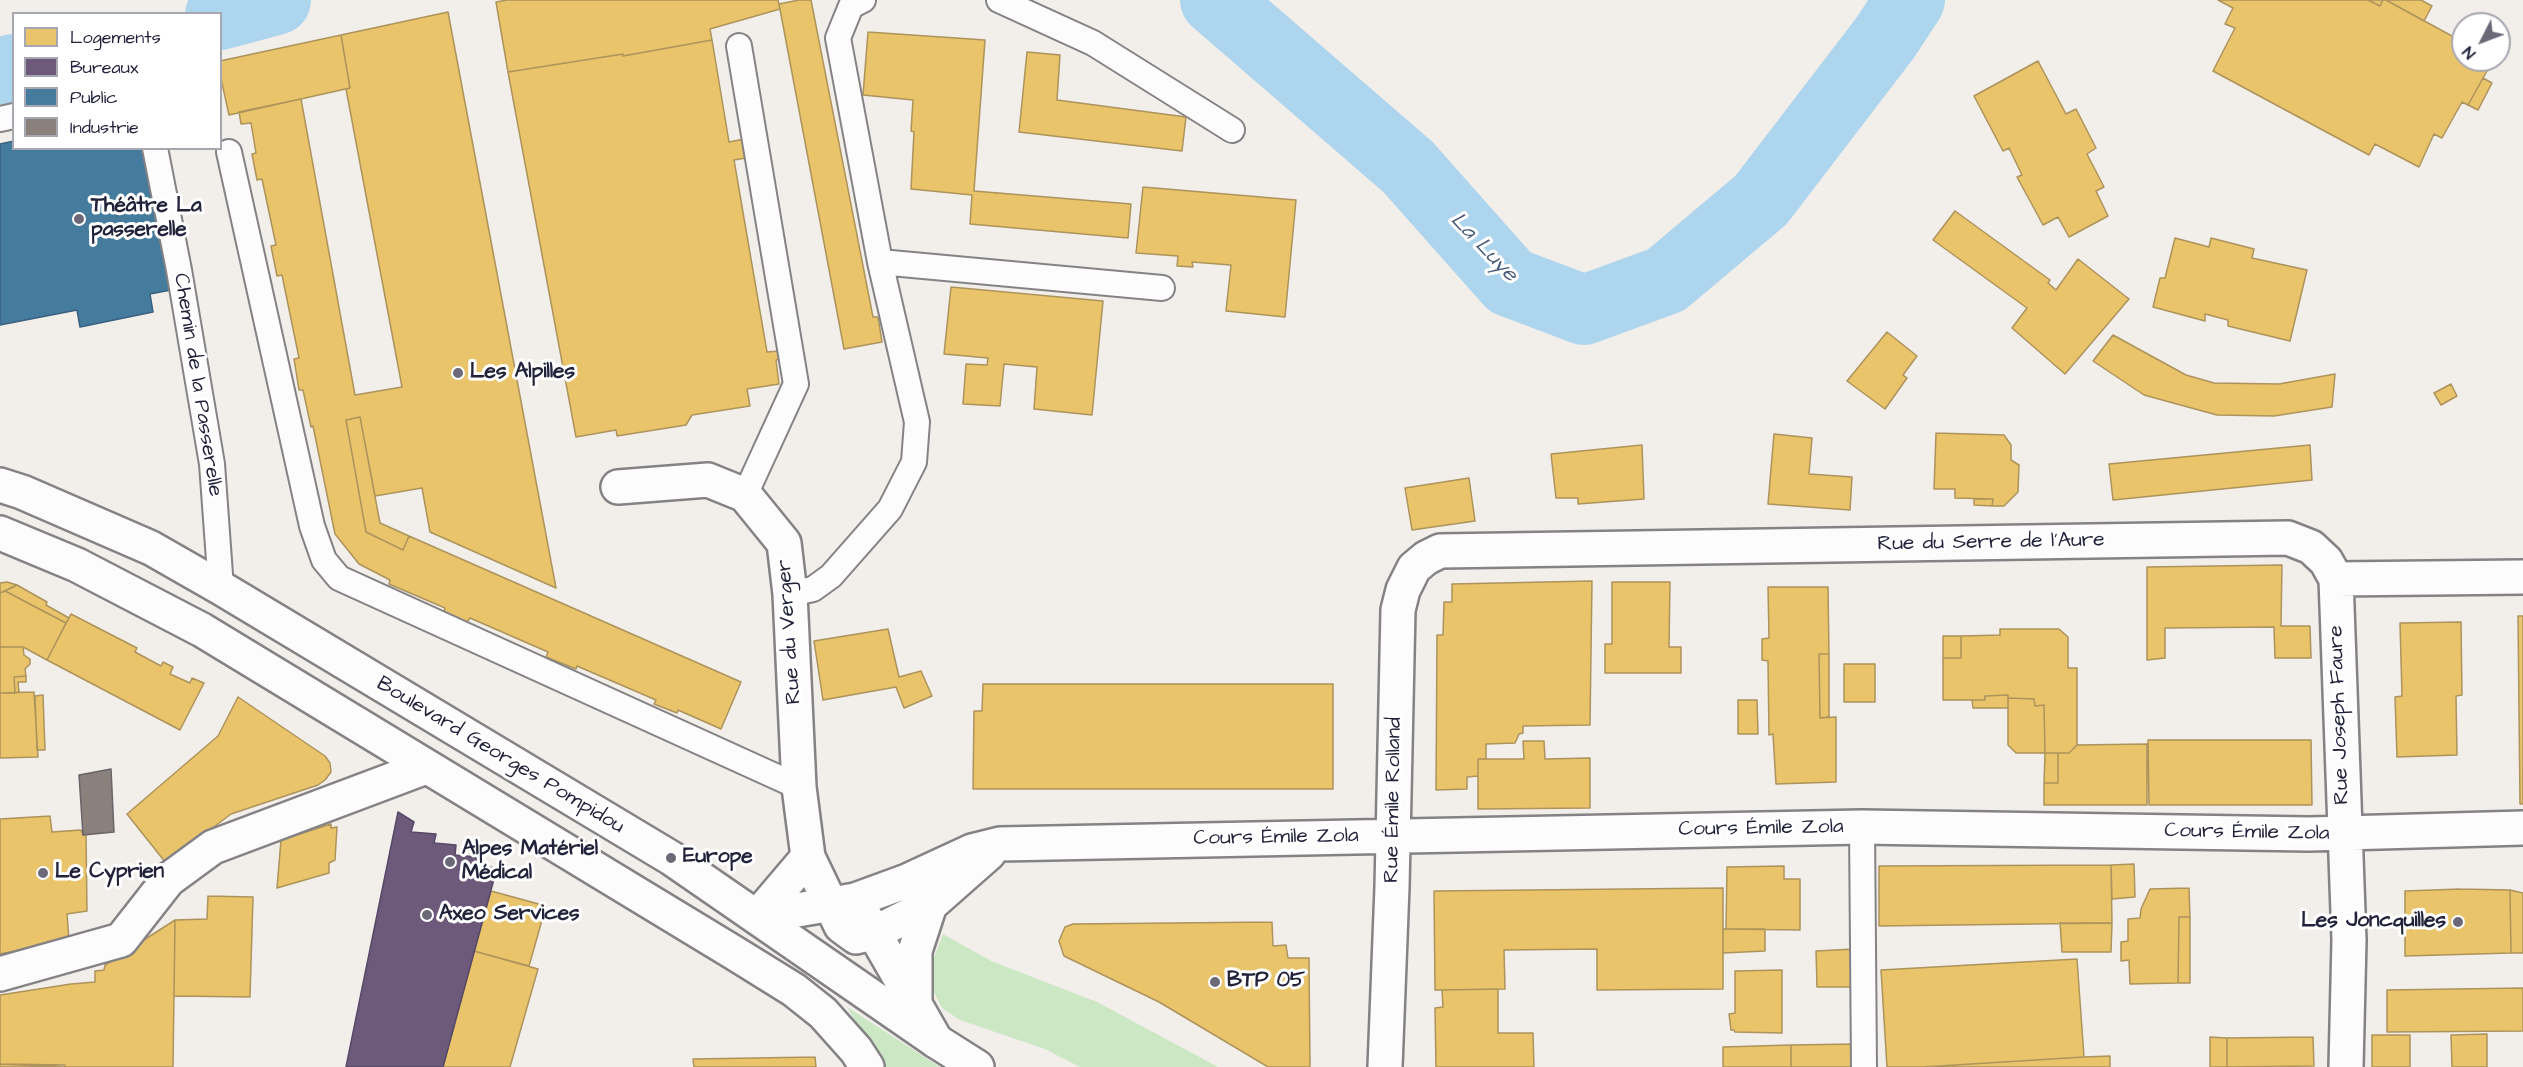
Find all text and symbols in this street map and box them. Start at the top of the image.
legend [12,12,222,150]
north arrow [2451,12,2511,72]
text: Logements [70,25,161,50]
text: N [2458,42,2481,64]
text: Bureaux [70,55,138,80]
text: Public [70,85,118,110]
text: Industrie [70,115,139,140]
place label: Théâtre La passerelle [91,194,202,244]
water label: La Luye [1444,208,1522,288]
marker: Théâtre La passerelle [72,212,86,226]
street label: Chemin de la Passerelle [167,272,227,498]
place label: Les Alpilles [470,360,575,386]
marker: Les Alpilles [451,366,465,380]
street label: Rue du Serre de l'Aure [1877,528,2105,558]
street label: Rue du Verger [772,559,808,705]
street label: Rue Joseph Faure [2324,625,2356,805]
street label: Boulevard Georges Pompidou [372,672,628,840]
street label: Rue Émile Rolland [1380,717,1408,883]
street label: Cours Émile Zola [1678,815,1844,843]
street label: Cours Émile Zola [2164,819,2330,847]
street label: Cours Émile Zola [1193,824,1359,852]
place label: Alpes Matériel Médical [462,837,598,887]
place label: Europe [683,845,753,871]
marker: Europe [664,851,678,865]
marker: Alpes Matériel Médical [443,855,457,869]
place label: Le Cyprien [55,860,164,886]
marker: Le Cyprien [36,866,50,880]
place label: Axeo Services [439,902,580,928]
marker: Axeo Services [420,908,434,922]
place label: Les Joncquilles [2301,909,2446,935]
marker: Les Joncquilles [2451,915,2465,929]
place label: BTP 05 [1227,969,1305,995]
marker: BTP 05 [1208,975,1222,989]

